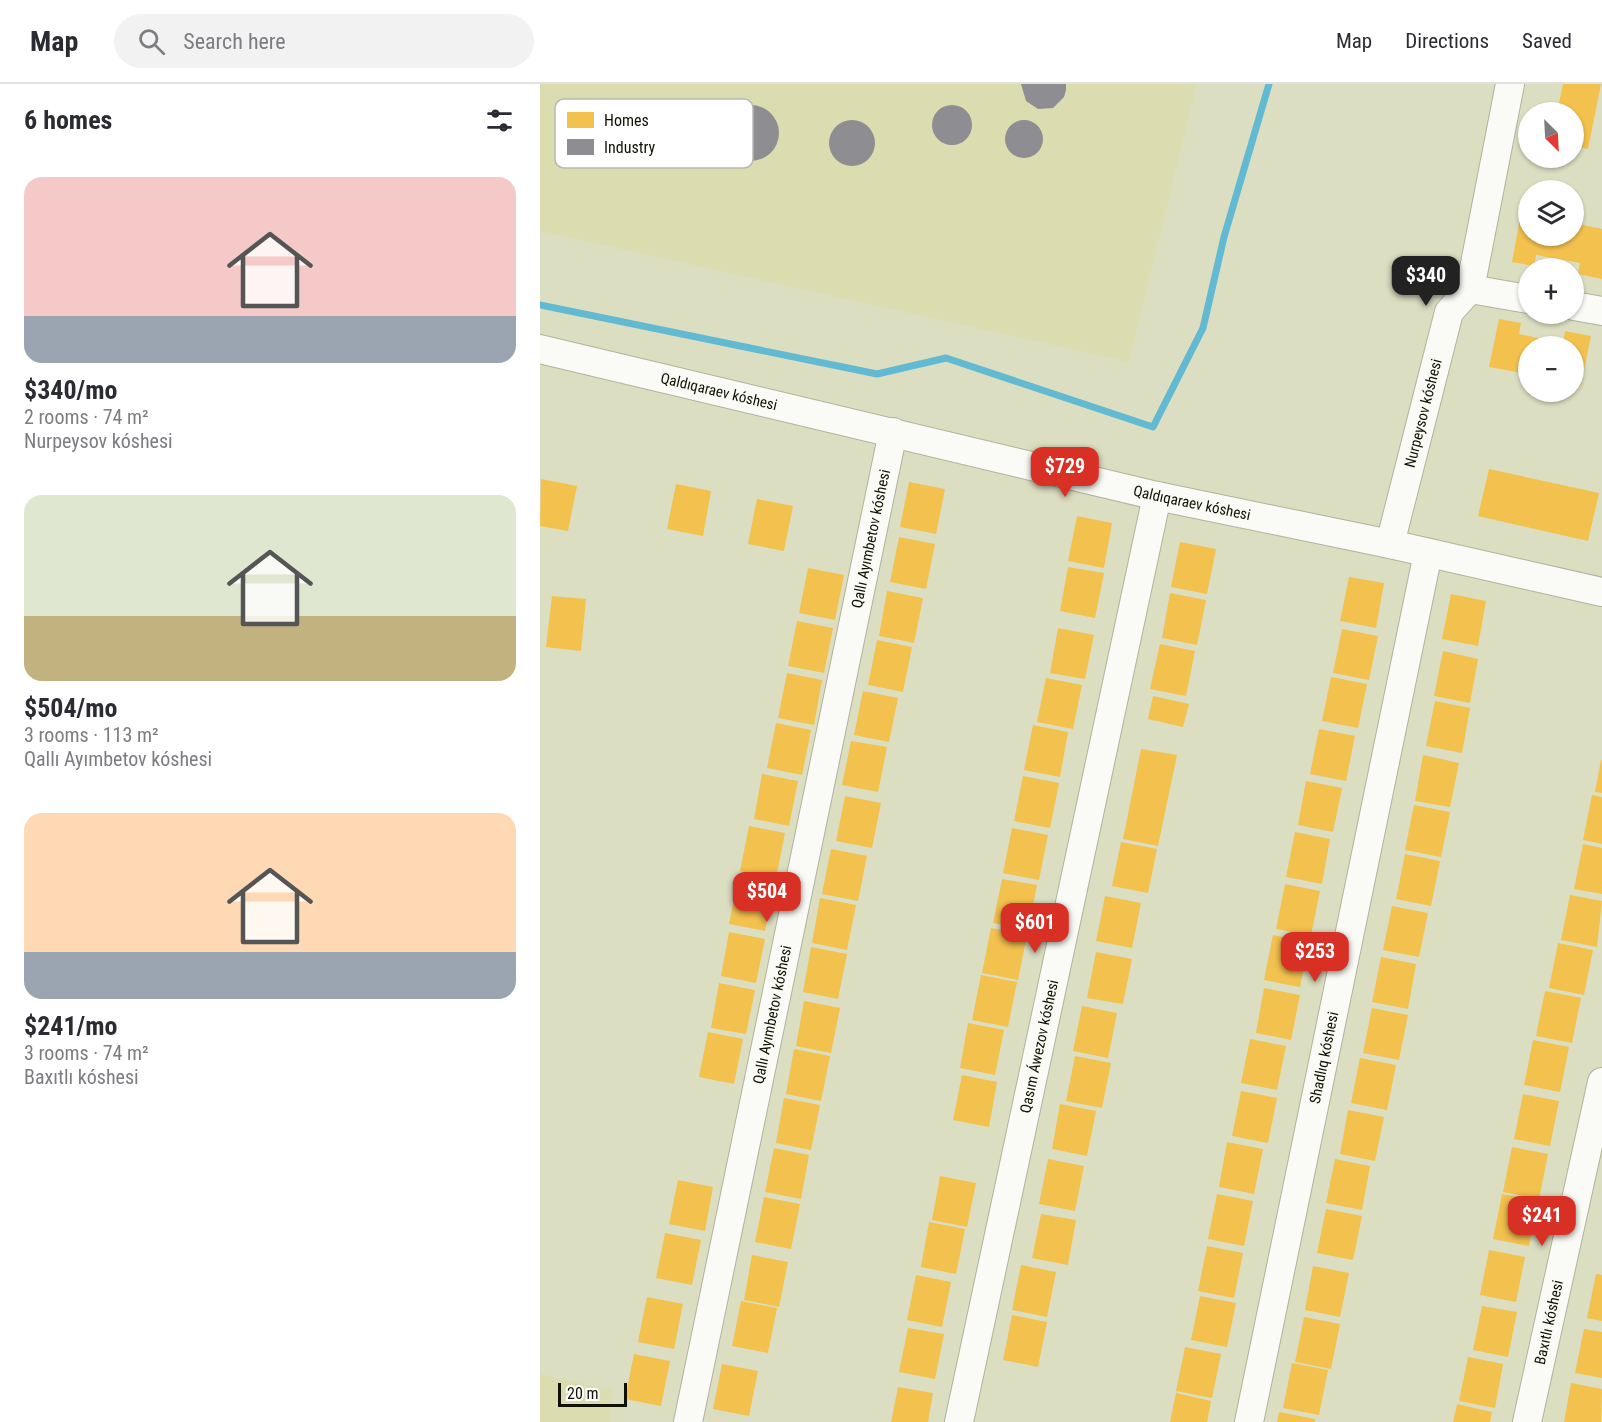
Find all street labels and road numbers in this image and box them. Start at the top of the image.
street label: Nurpeysov kóshesi [1401,357,1446,469]
street label: Qaldıqaraev kóshesi [659,369,779,414]
street label: Qallı Ayımbetov kóshesi [848,468,894,610]
street label: Qaldıqaraev kóshesi [1132,482,1252,524]
street label: Qallı Ayımbetov kóshesi [749,944,795,1086]
street label: Qasım Áwezov kóshesi [1016,978,1062,1115]
street label: Shadlıq kóshesi [1306,1010,1342,1105]
street label: Baxıtlı kóshesi [1531,1278,1567,1366]

